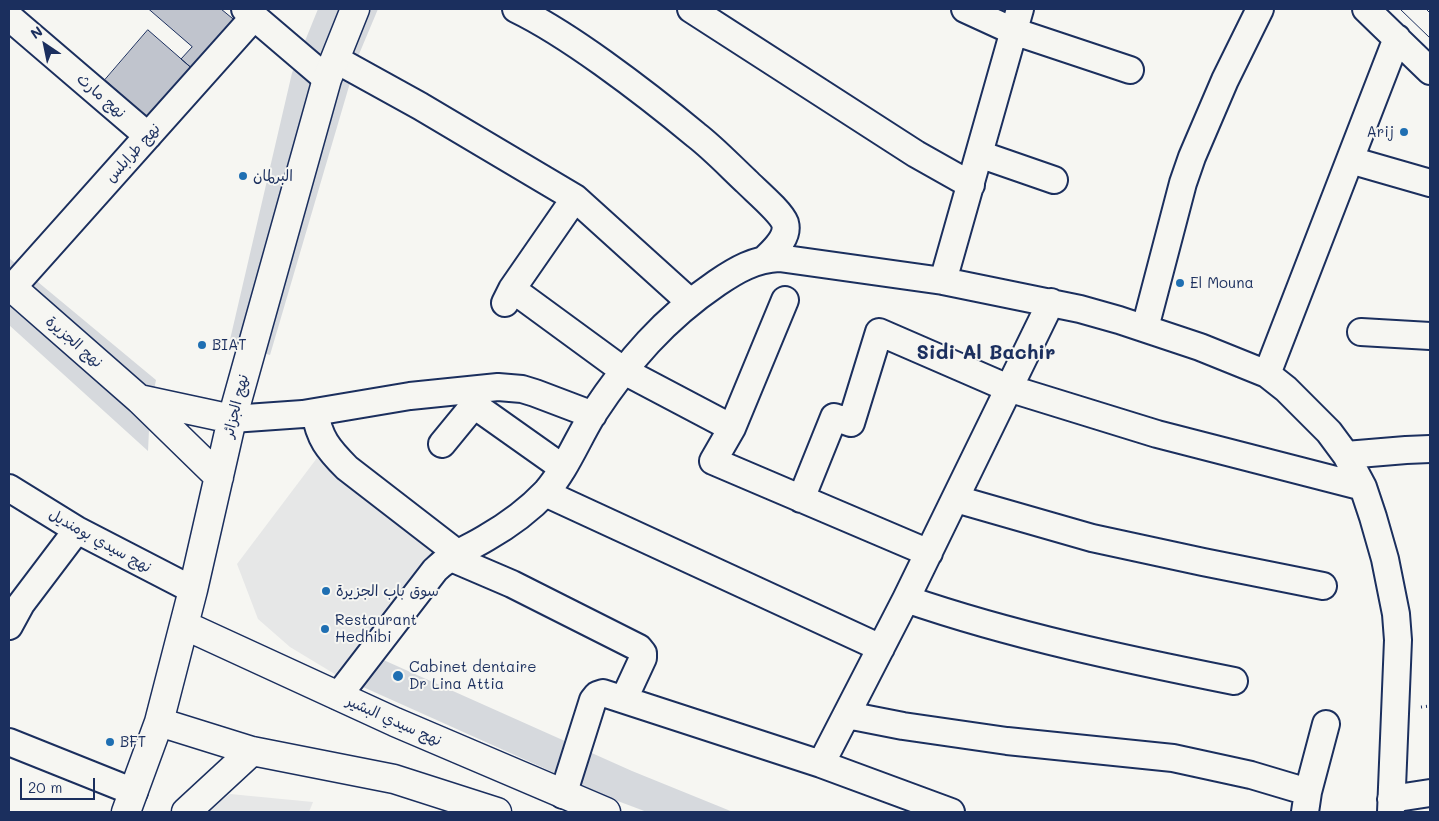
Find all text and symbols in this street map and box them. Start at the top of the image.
north arrow [20,20,70,70]
text: N [27,21,46,43]
street label: نهج مارث [73,70,129,122]
street label: نهج طرابلس [102,120,164,186]
place label: Arij [1366,123,1394,141]
marker: Arij [1398,126,1410,138]
place label: البرلمان [253,167,293,185]
marker: البرلمان [237,170,249,182]
place label: El Mouna [1190,274,1254,292]
marker: El Mouna [1174,277,1186,289]
street label: نهج الجزيرة [42,312,106,372]
place label: BIAT [212,336,247,354]
marker: BIAT [196,339,208,351]
district label: Sidi Al Bachir [917,341,1055,365]
street label: نهج الجزائر [219,372,253,440]
street label: نهج سيدي بومنديل [46,505,154,577]
place label: سوق باب الجزيرة [336,582,439,600]
marker: سوق باب الجزيرة [320,585,332,597]
place label: Restaurant Hedhibi [335,611,417,646]
marker: Restaurant Hedhibi [319,623,331,635]
place label: Cabinet dentaire Dr Lina Attia [409,658,537,693]
marker: Cabinet dentaire Dr Lina Attia [391,669,405,683]
street label: نهج سيدي البشير [344,692,444,750]
place label: BFT [120,733,146,751]
marker: BFT [104,736,116,748]
scale bar [22,768,98,800]
text: 20 m [28,777,62,797]

